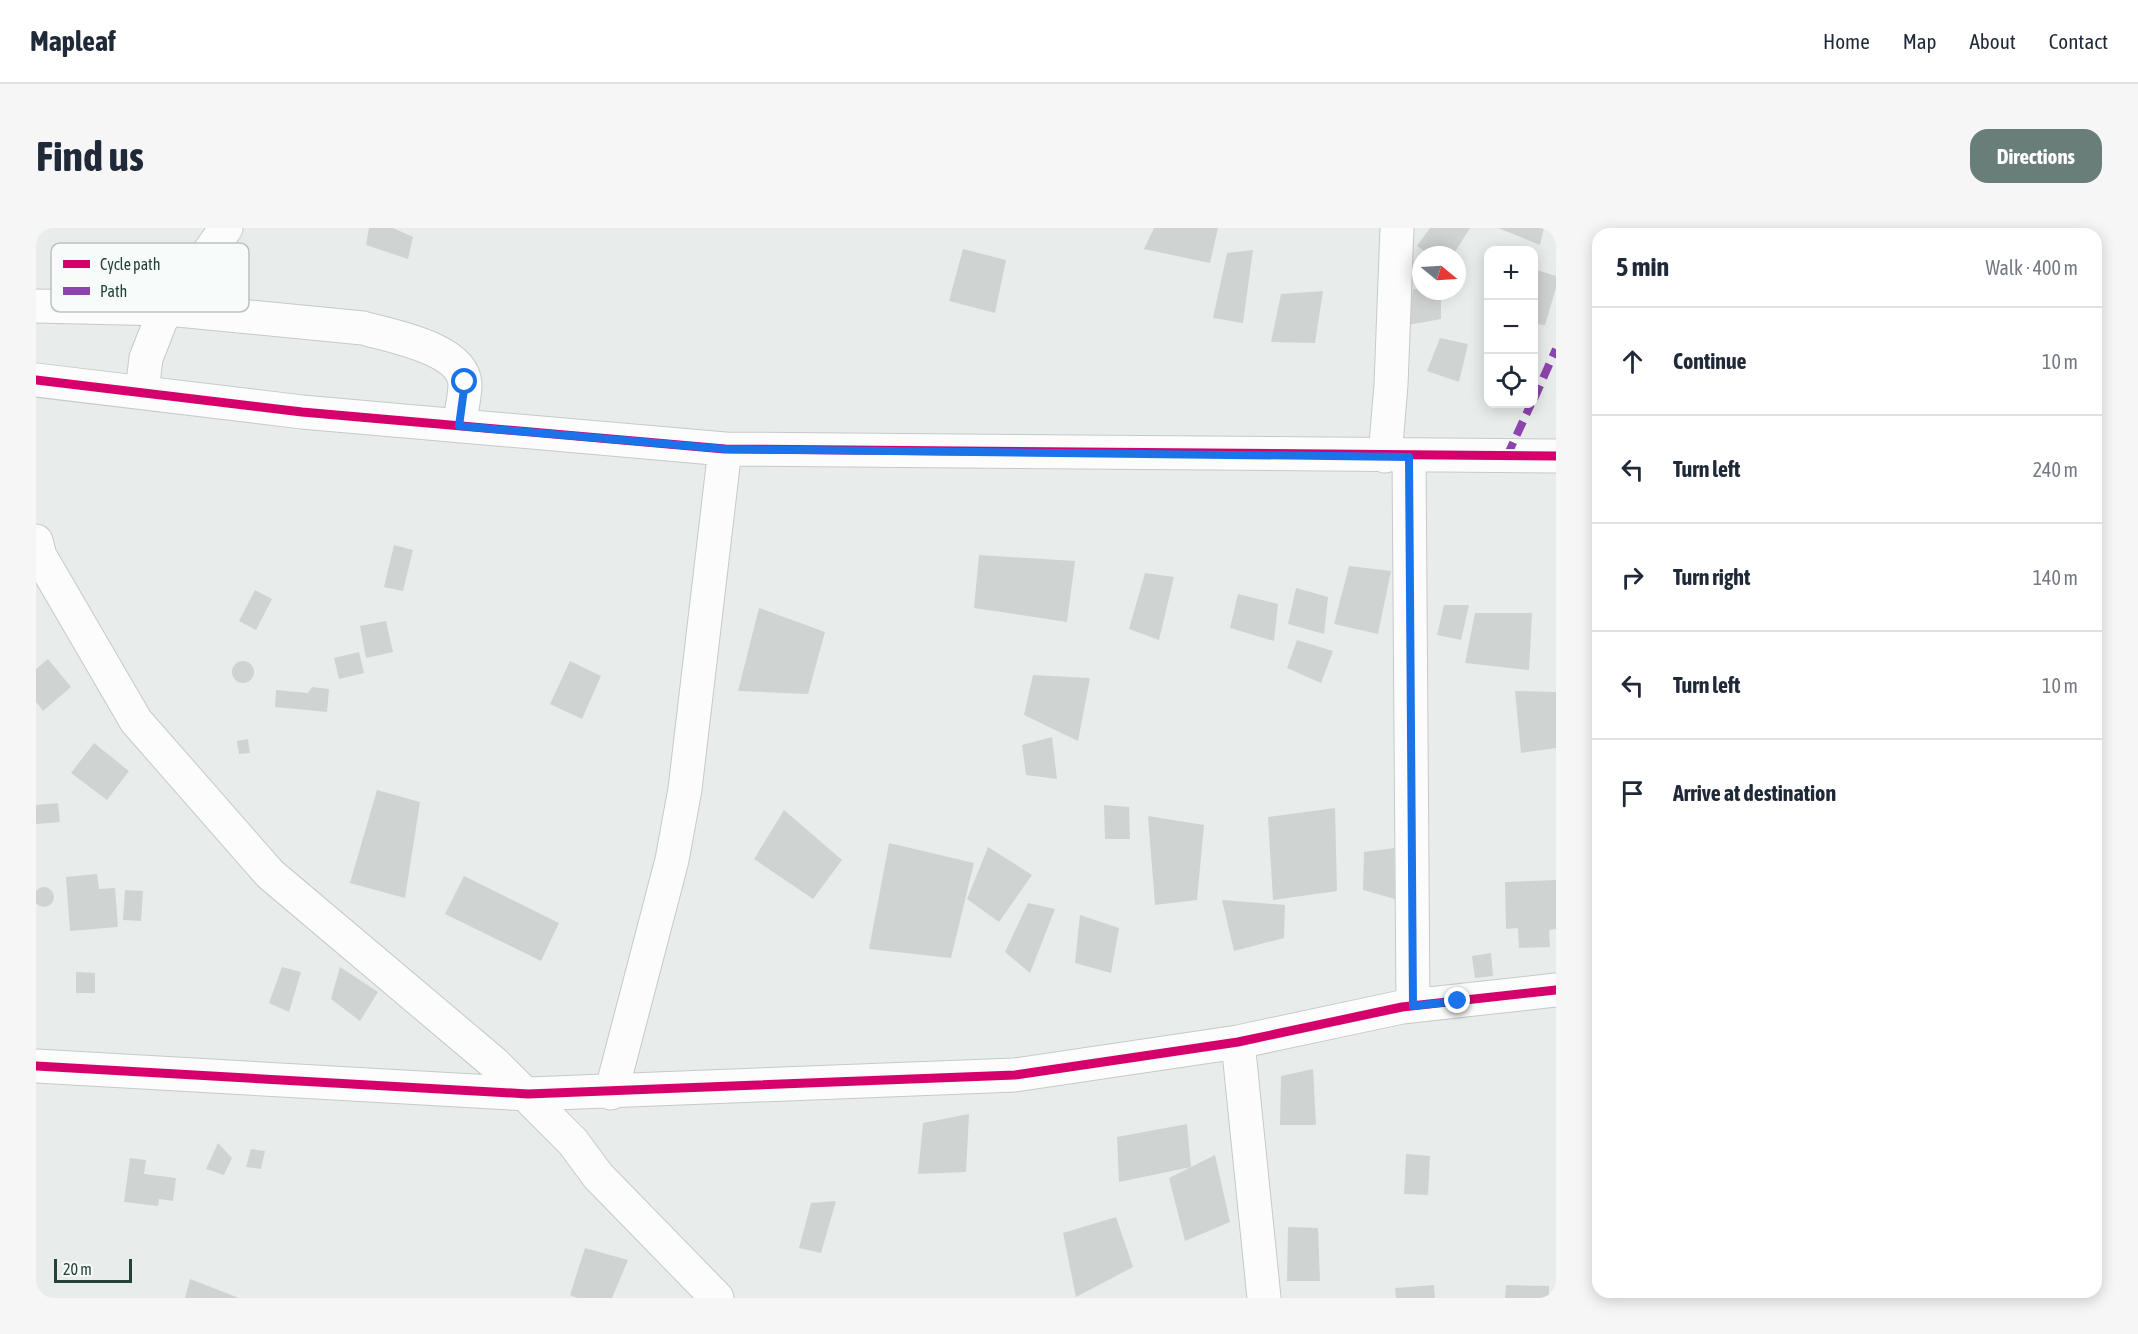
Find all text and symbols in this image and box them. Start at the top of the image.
text: Mapleaf [30,25,116,57]
text: Home [1823,29,1870,53]
text: Map [1903,29,1937,53]
text: About [1970,29,2016,53]
text: Contact [2049,29,2108,53]
button: Directions [1970,129,2102,183]
text: Find us [36,132,144,180]
legend [51,243,249,312]
north arrow [1412,246,1466,300]
map controls [1484,246,1538,408]
button: + [1484,246,1538,300]
text: 5 min [1616,252,1669,282]
text: Cycle path [100,255,160,274]
text: Walk · 400 m [1986,256,2078,279]
text: Path [100,282,127,300]
button: − [1484,300,1538,354]
icon: ahead [1616,345,1649,378]
text: Continue [1673,348,1747,374]
text: 10 m [2042,350,2078,373]
button: locate [1484,354,1538,408]
route start [451,368,477,394]
icon: left [1616,453,1649,486]
text: Turn left [1673,456,1740,482]
text: 240 m [2033,458,2078,481]
icon: right [1616,561,1649,594]
text: Turn right [1673,564,1750,590]
text: 140 m [2033,566,2078,589]
icon: left [1616,669,1649,702]
text: Turn left [1673,672,1740,698]
text: 10 m [2042,674,2078,697]
icon: arrive [1616,777,1649,810]
text: Arrive at destination [1673,780,1836,806]
route end [1444,987,1470,1013]
scale bar [54,1256,132,1284]
text: 20 m [63,1260,92,1278]

